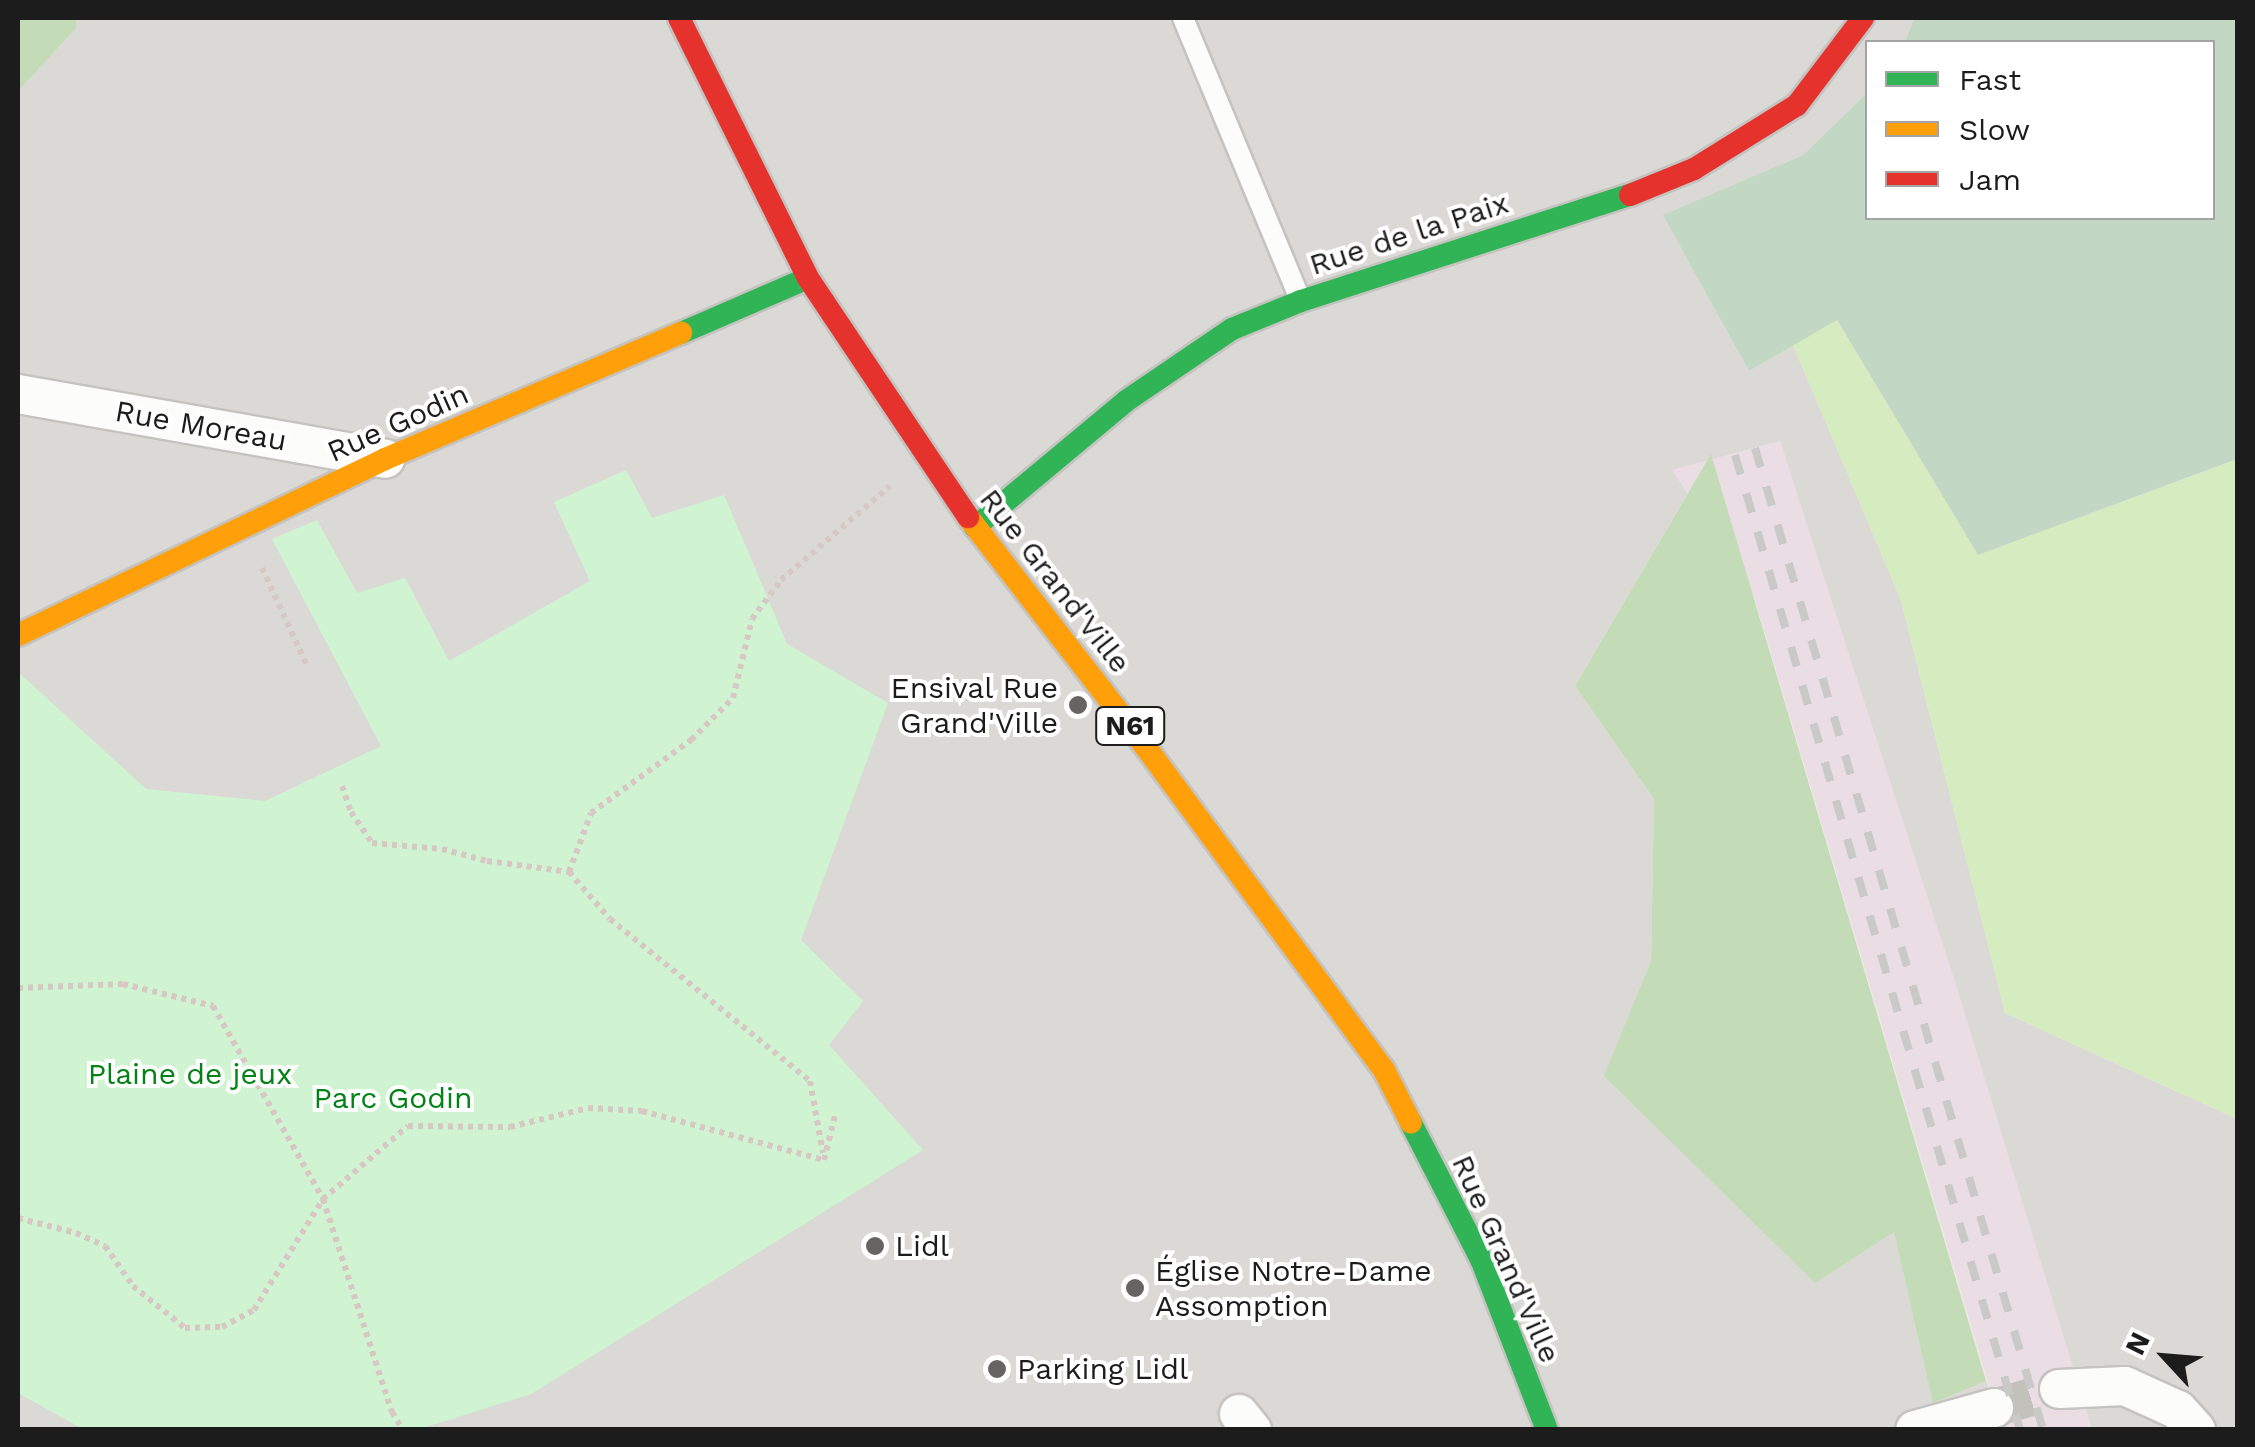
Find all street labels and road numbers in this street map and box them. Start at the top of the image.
street label: Rue de la Paix [1305,185,1513,283]
street label: Rue Godin [322,376,474,470]
street label: Rue Moreau [112,393,290,459]
street label: Rue Grand'Ville [972,482,1138,680]
road number: N61 [1095,703,1165,749]
street label: Rue Grand'Ville [1444,1150,1568,1368]

